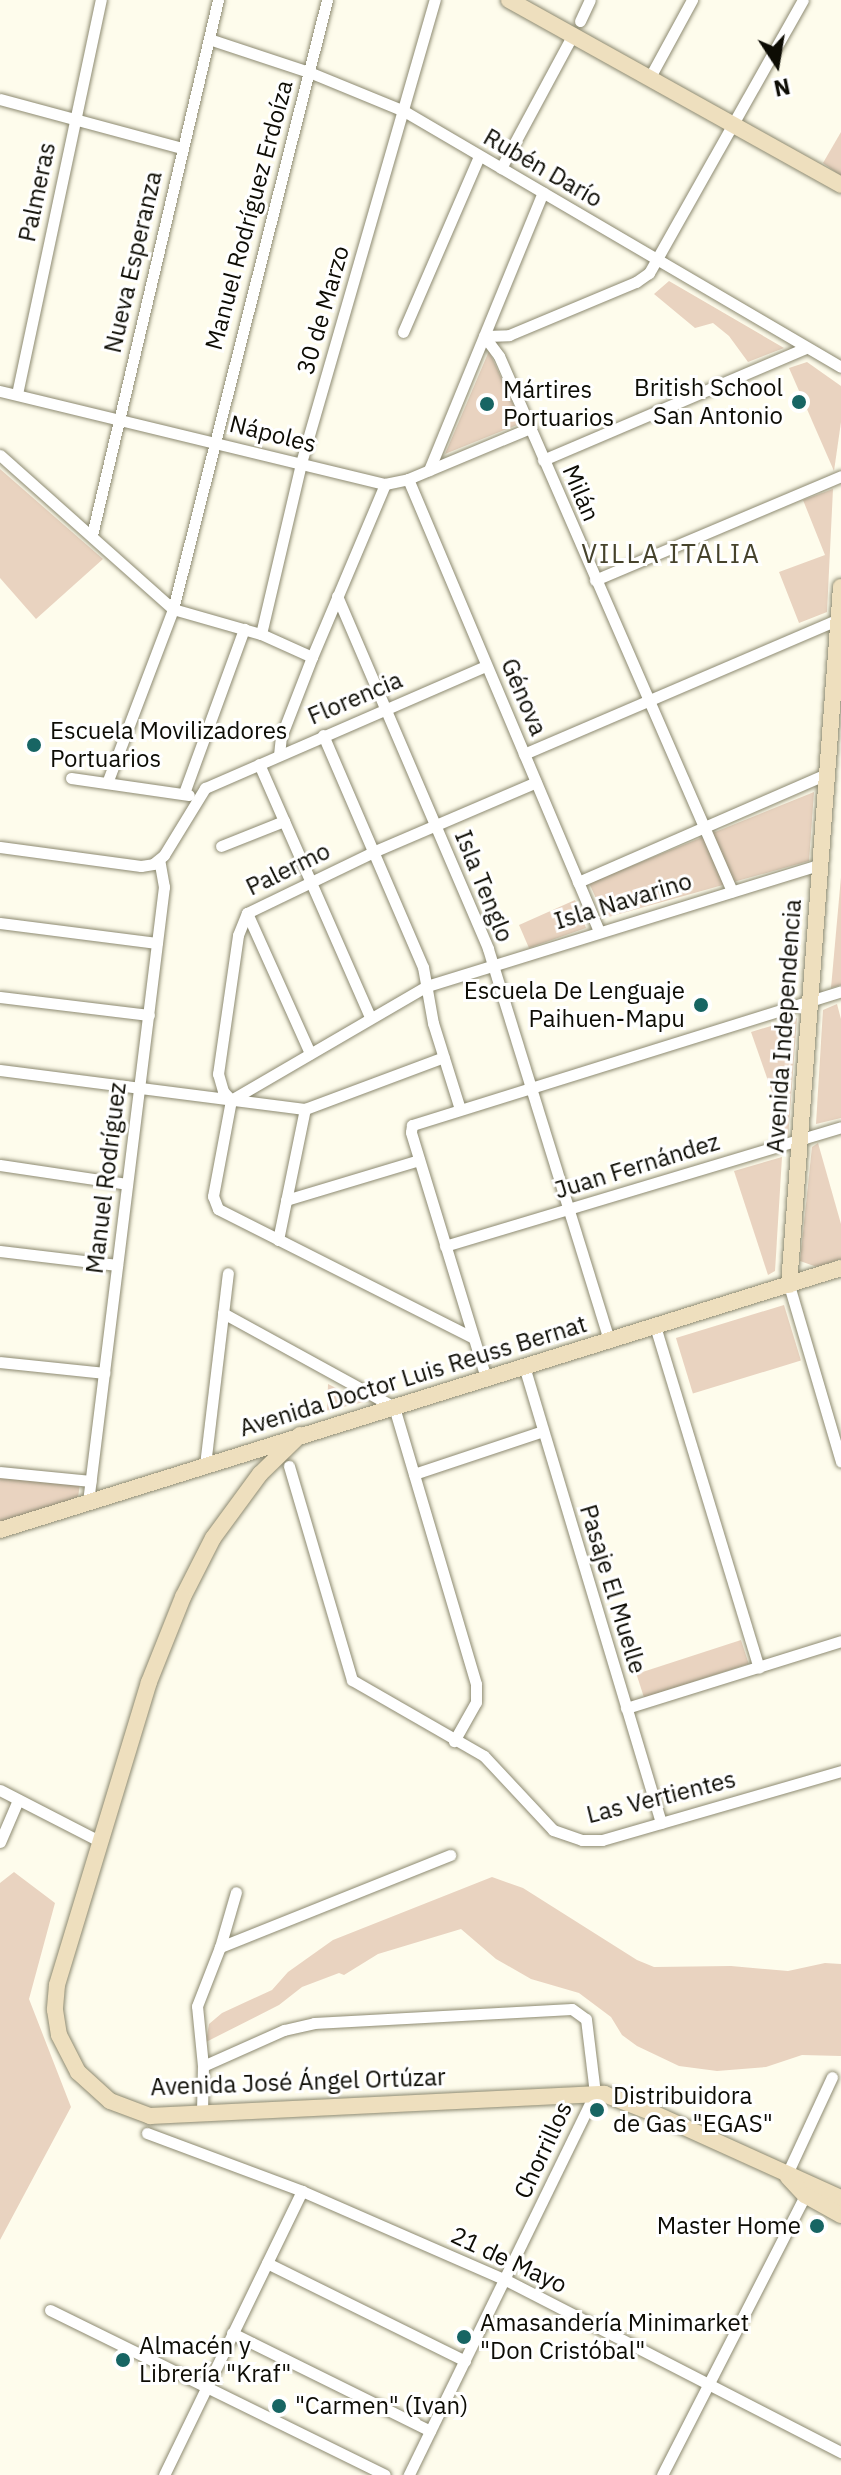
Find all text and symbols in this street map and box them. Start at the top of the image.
north arrow [737,24,817,104]
text: N [771,72,793,104]
street label: Manuel Rodríguez Erdoíza [199,77,299,353]
street label: Rubén Darío [478,122,608,214]
street label: Palmeras [12,140,62,244]
street label: Nueva Esperanza [98,168,168,356]
street label: 30 de Marzo [291,242,355,378]
place label: British School San Antonio [634,374,783,430]
place label: Mártires Portuarios [503,376,614,432]
marker: British School San Antonio [790,393,808,411]
marker: Mártires Portuarios [478,395,496,413]
street label: Nápoles [227,409,319,459]
street label: Milán [556,460,606,526]
district label: VILLA ITALIA [581,538,761,570]
street label: Génova [495,654,553,740]
street label: Florencia [303,665,407,731]
place label: Escuela Movilizadores Portuarios [50,717,288,773]
marker: Escuela Movilizadores Portuarios [25,736,43,754]
street label: Isla Tenglo [449,826,519,946]
street label: Palermo [241,836,335,902]
street label: Isla Navarino [551,866,695,936]
street label: Avenida Independencia [761,898,807,1154]
place label: Escuela De Lenguaje Paihuen-Mapu [464,977,685,1033]
marker: Escuela De Lenguaje Paihuen-Mapu [692,996,710,1014]
street label: Manuel Rodríguez [80,1081,132,1275]
street label: Juan Fernández [551,1127,723,1205]
street label: Avenida Doctor Luis Reuss Bernat [236,1309,590,1443]
street label: Pasaje El Muelle [574,1501,652,1677]
street label: Las Vertientes [583,1765,739,1829]
street label: Avenida José Ángel Ortúzar [150,2062,446,2102]
place label: Distribuidora de Gas "EGAS" [613,2082,773,2138]
street label: Chorrillos [508,2097,578,2203]
marker: Distribuidora de Gas "EGAS" [588,2101,606,2119]
place label: Master Home [657,2212,801,2240]
marker: Master Home [808,2217,826,2235]
street label: 21 de Mayo [446,2221,572,2299]
place label: Amasandería Minimarket "Don Cristóbal" [480,2309,749,2365]
marker: Amasandería Minimarket "Don Cristóbal" [455,2328,473,2346]
place label: Almacén y Librería "Kraf" [139,2332,291,2388]
marker: Almacén y Librería "Kraf" [114,2351,132,2369]
place label: "Carmen" (Ivan) [295,2392,468,2420]
marker: "Carmen" (Ivan) [270,2397,288,2415]

